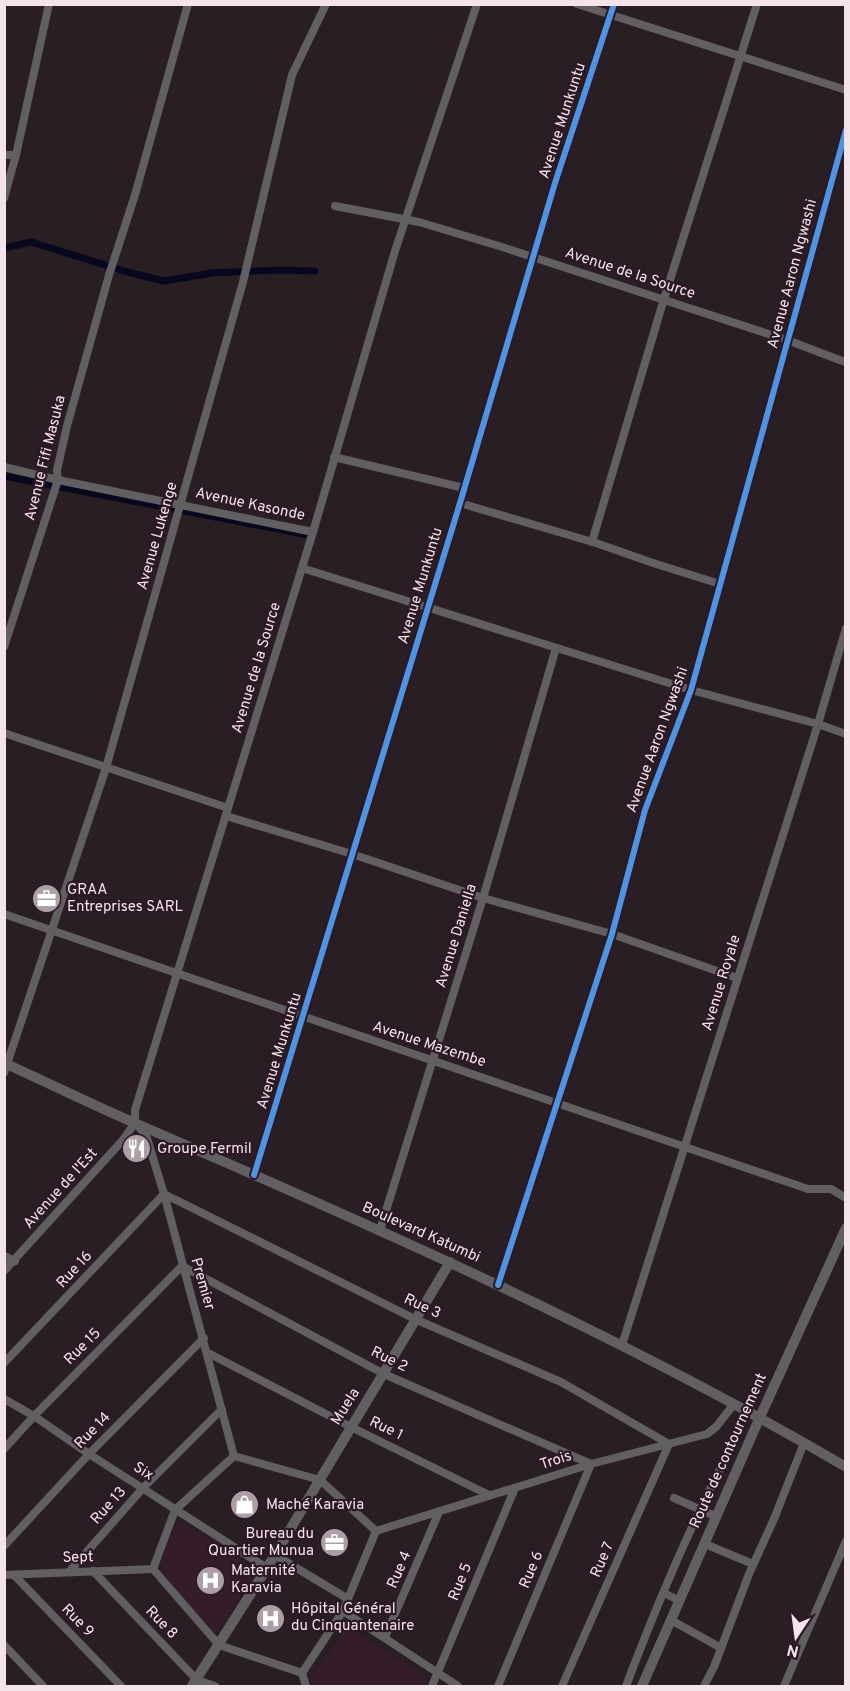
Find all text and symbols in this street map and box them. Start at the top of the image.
street label: Avenue Munkuntu [535,61,591,181]
street label: Avenue Aaron Ngwashi [764,197,822,351]
street label: Avenue de la Source [562,244,698,304]
street label: Avenue Fifi Masuka [21,393,71,523]
street label: Avenue Lukenge [134,480,182,592]
street label: Avenue Kasonde [193,484,307,526]
street label: Avenue Munkuntu [394,525,448,647]
street label: Avenue de la Source [228,600,286,736]
street label: Avenue Aaron Ngwashi [623,664,693,816]
place label: GRAA Entreprises SARL [67,881,183,917]
street label: Avenue Daniella [432,882,482,990]
office icon: GRAA Entreprises SARL [30,883,62,915]
street label: Avenue Royale [698,933,746,1033]
street label: Avenue Munkuntu [253,990,307,1112]
street label: Avenue Mazembe [370,1018,488,1072]
restaurant icon: Groupe Fermil [120,1133,152,1165]
place label: Groupe Fermil [157,1140,252,1159]
street label: Avenue de l'Est [20,1145,102,1233]
street label: Boulevard Katumbi [359,1198,483,1268]
street label: Rue 16 [53,1247,97,1293]
street label: Premier [185,1256,219,1313]
street label: Rue 3 [400,1290,444,1324]
street label: Rue 15 [61,1325,105,1369]
street label: Rue 2 [367,1343,411,1377]
street label: Route de contournement [686,1370,772,1532]
street label: Muela [327,1385,365,1429]
street label: Rue 14 [71,1408,115,1454]
street label: Rue 1 [366,1413,406,1445]
street label: Trois [538,1447,574,1475]
street label: Six [129,1458,157,1486]
street label: Rue 13 [87,1483,131,1529]
shop icon: Maché Karavia [229,1489,261,1521]
place label: Maché Karavia [266,1496,364,1515]
place label: Bureau du Quartier Munua [208,1525,314,1561]
office icon: Bureau du Quartier Munua [319,1527,351,1559]
street label: Rue 7 [587,1539,619,1581]
street label: Sept [62,1548,94,1568]
street label: Rue 4 [384,1548,416,1592]
street label: Rue 6 [516,1548,548,1592]
street label: Rue 5 [445,1560,477,1604]
place label: Maternité Karavia [231,1562,296,1598]
hospital icon: Maternité Karavia [194,1564,226,1596]
street label: Rue 9 [57,1600,97,1642]
place label: Hôpital Général du Cinquantenaire [291,1600,414,1636]
street label: Rue 8 [141,1602,181,1644]
hospital icon: Hôpital Général du Cinquantenaire [254,1602,286,1634]
north arrow [766,1607,826,1667]
text: N [785,1639,801,1661]

